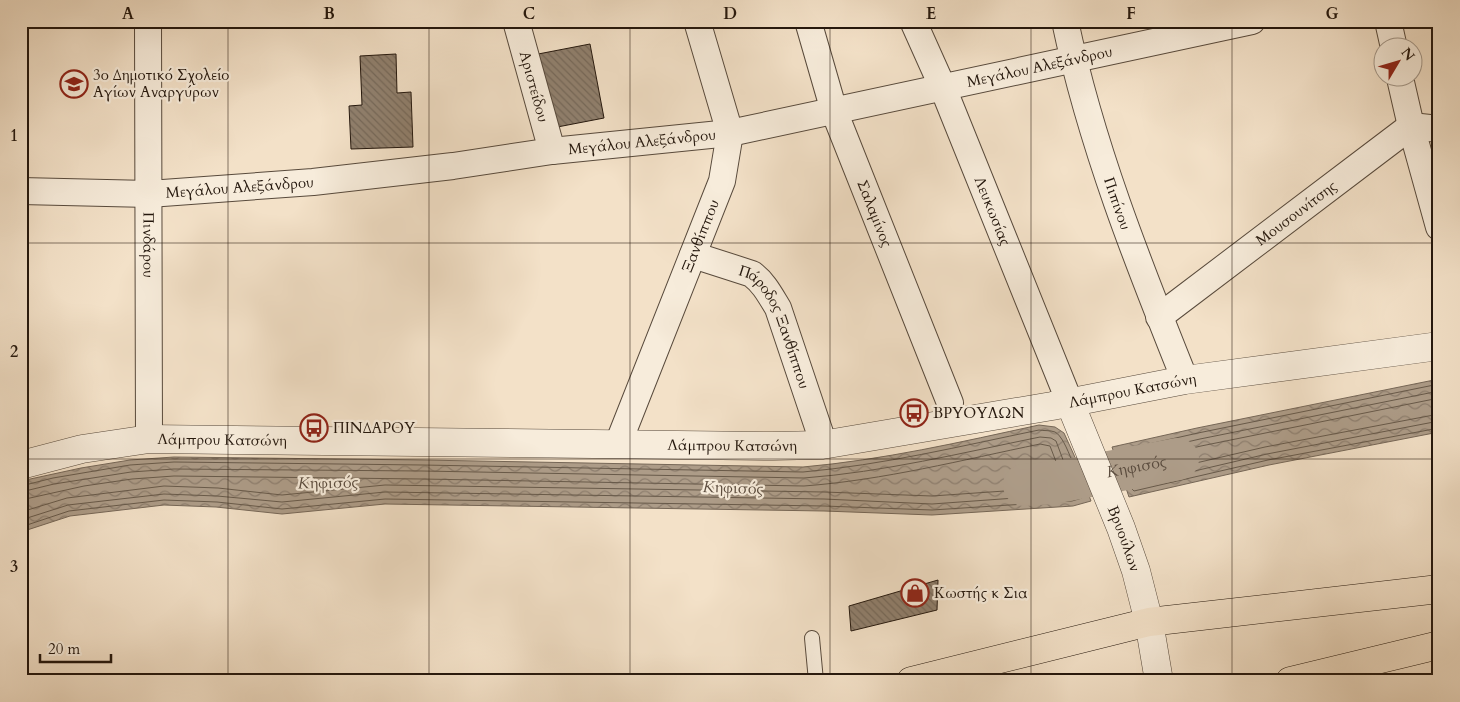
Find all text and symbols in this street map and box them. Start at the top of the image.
text: A [122,3,134,25]
text: B [323,3,335,25]
text: C [523,3,535,25]
text: D [723,3,737,25]
text: E [926,3,936,25]
text: F [1126,3,1136,25]
text: G [1325,3,1339,25]
north arrow [1372,38,1422,88]
street label: Μεγάλου Αλεξάνδρου [965,41,1114,92]
text: N [1397,44,1419,65]
street label: Αριστείδου [515,49,554,125]
place label: 3ο Δημοτικό Σχολείο Αγίων Αναργύρων [93,65,229,102]
school or university icon: 3ο Δημοτικό Σχολείο Αγίων Αναργύρων [59,69,89,99]
street label: Μεγάλου Αλεξάνδρου [567,124,717,159]
text: 1 [10,125,18,147]
street label: Μεγάλου Αλεξάνδρου [165,172,315,203]
street label: Λευκωσίας [970,173,1016,249]
street label: Πιπίνου [1099,175,1136,233]
street label: Μουσουνίτσης [1251,176,1341,250]
street label: Σαλαμίνος [852,177,897,251]
street label: Ξανθίππου [677,196,724,275]
street label: Πινδάρου [138,212,159,278]
street label: Πάροδος Ξανθίππου [736,260,814,391]
text: 2 [10,341,18,363]
street label: Λάμπρου Κατσώνη [1067,369,1197,413]
bus stop icon: ΒΡΥΟΥΛΩΝ [899,398,929,428]
place label: ΒΡΥΟΥΛΩΝ [933,403,1025,423]
bus stop icon: ΠΙΝΔΑΡΟΥ [299,413,329,443]
place label: ΠΙΝΔΑΡΟΥ [333,418,416,438]
street label: Λάμπρου Κατσώνη [157,429,287,451]
street label: Λάμπρου Κατσώνη [667,435,797,456]
water label: Κηφισός [1105,450,1168,483]
water label: Κηφισός [297,471,359,495]
water label: Κηφισός [702,476,764,500]
street label: Βρυούλων [1103,502,1145,574]
text: 3 [10,556,18,578]
shop icon: Κωστής κ Σια [900,578,930,608]
place label: Κωστής κ Σια [934,583,1027,603]
scale bar [40,632,111,664]
text: 20 m [48,639,80,659]

